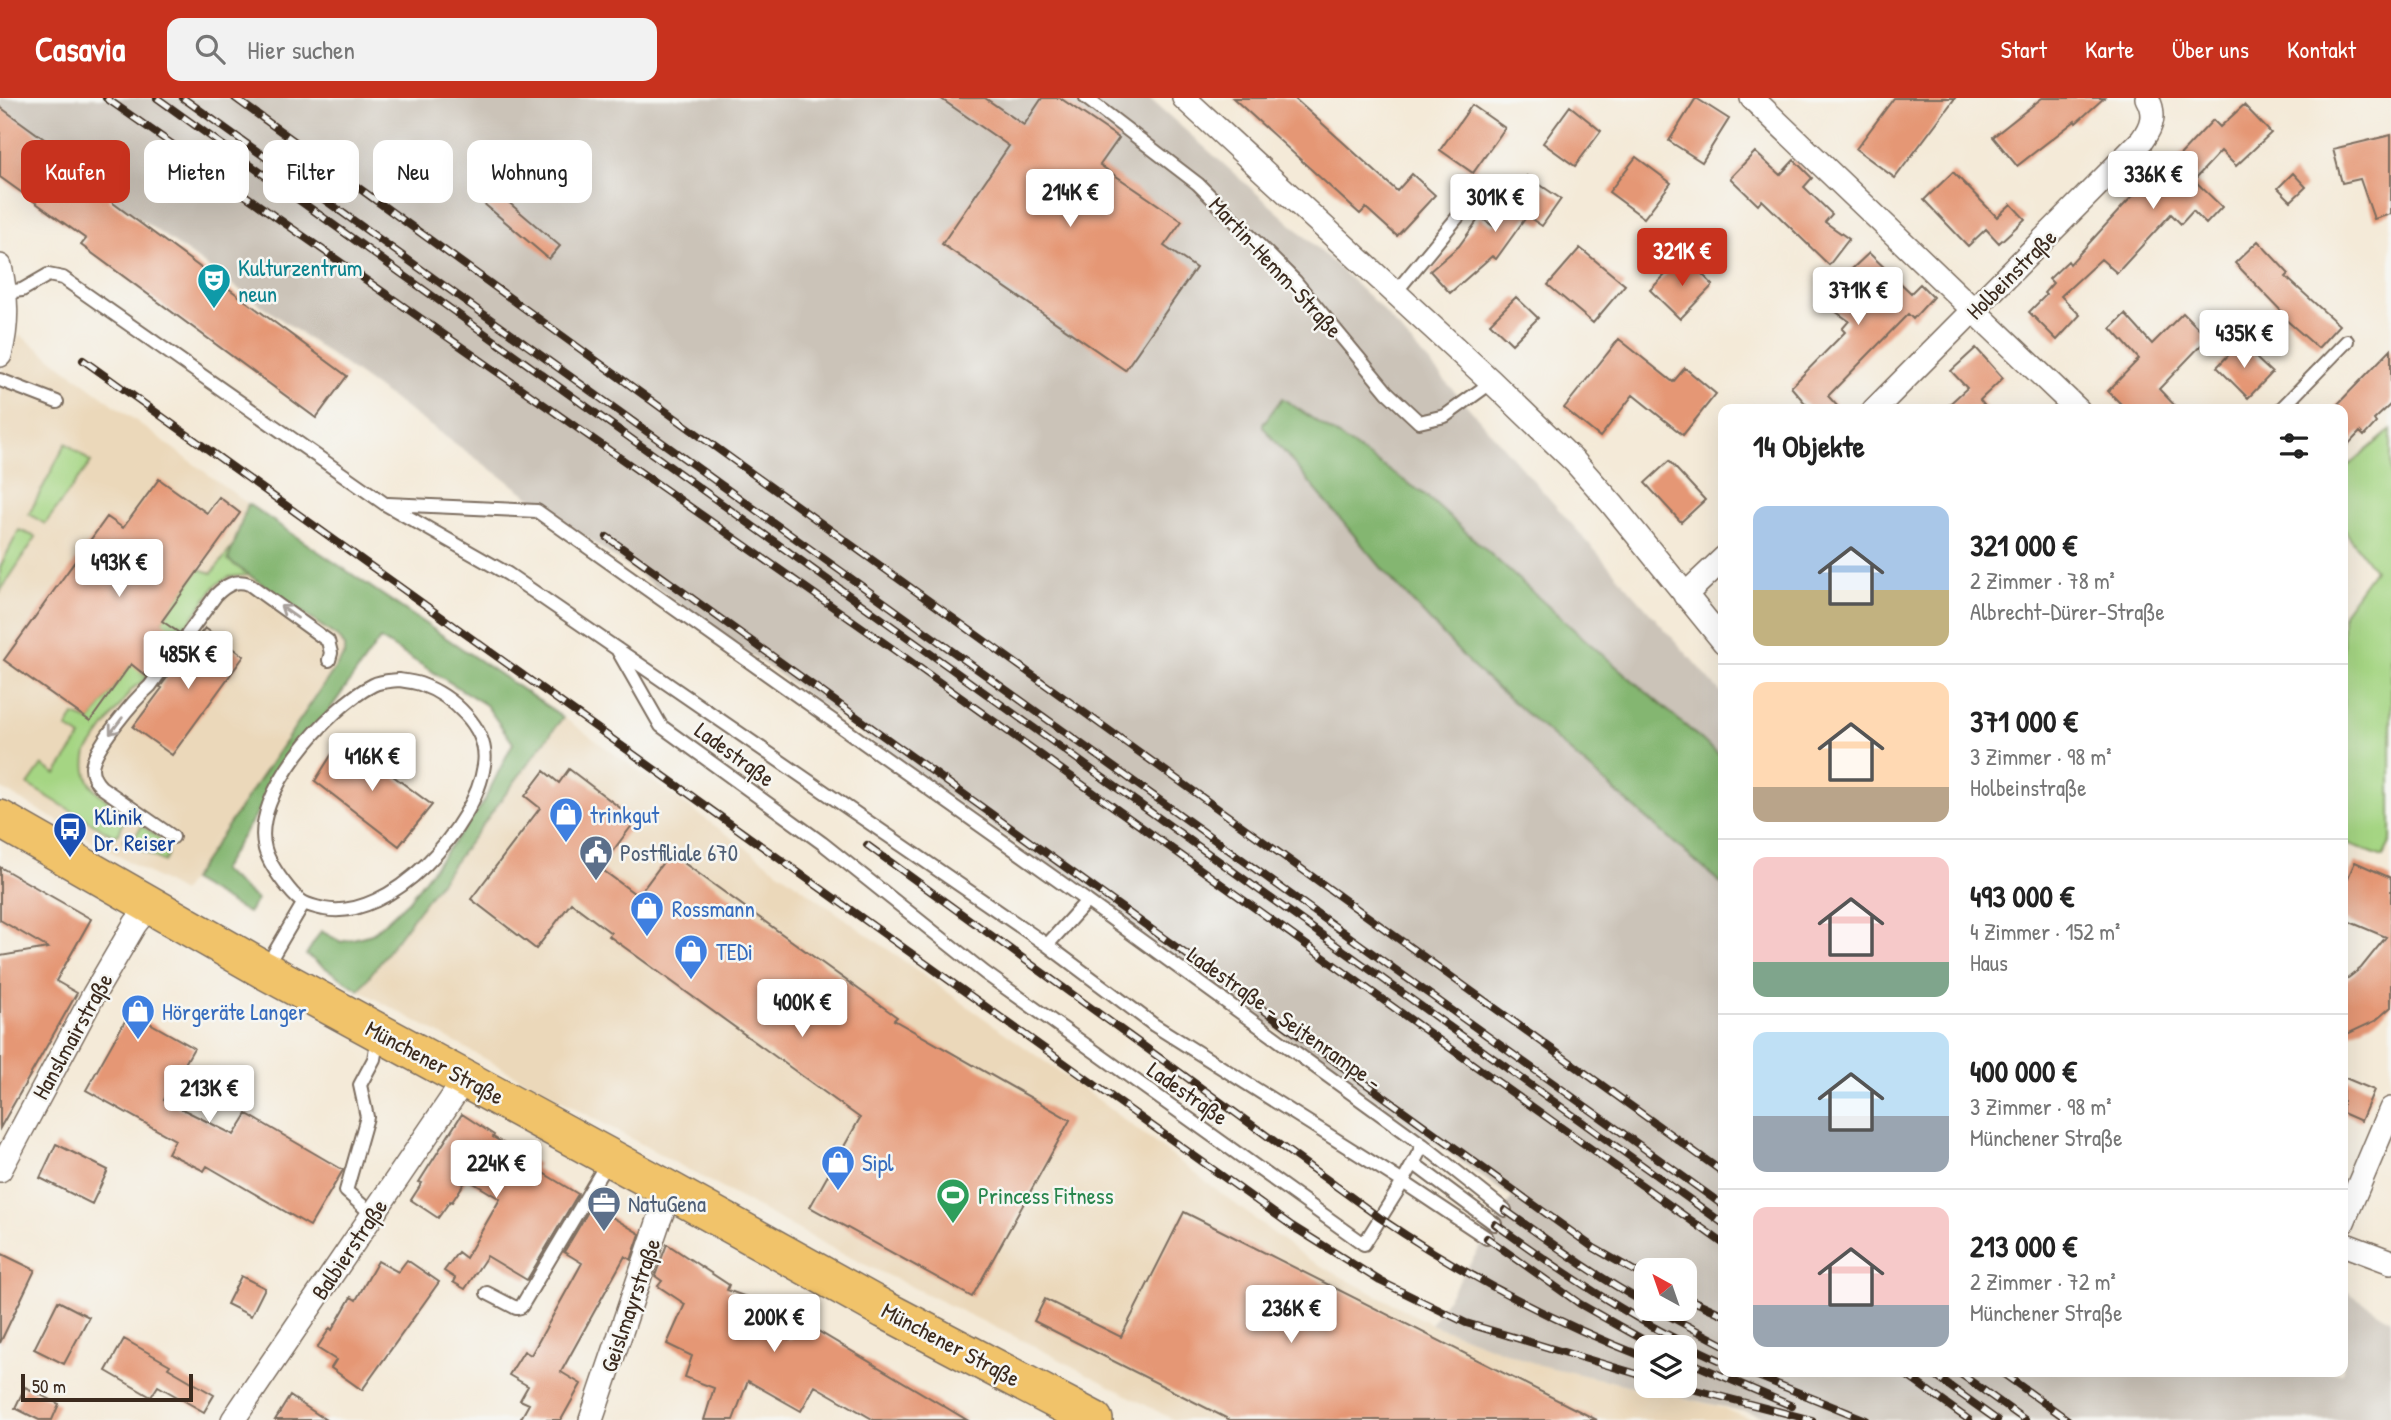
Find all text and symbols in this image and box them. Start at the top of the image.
search box [167,18,657,81]
text: Casavia [35,27,125,71]
icon: search [191,30,229,68]
text: Hier suchen [247,32,355,67]
text: Start [2001,33,2047,65]
text: Karte [2085,33,2134,65]
text: Über uns [2172,33,2249,65]
text: Kontakt [2287,33,2356,65]
chip: Kaufen [21,140,130,203]
chip: Mieten [144,140,249,203]
chip: Filter [263,140,359,203]
chip: Neu [373,140,453,203]
chip: Wohnung [467,140,592,203]
pin: 336K € [2096,152,2210,211]
text: 336K € [2124,158,2182,189]
pin: 214K € [1013,170,1127,229]
pin: 301K € [1438,174,1552,234]
text: 214K € [1042,176,1098,207]
text: 301K € [1466,181,1524,212]
street label: Martin-Hemm-Straße [1202,190,1350,344]
street label: Holbeinstraße [1959,222,2063,326]
pin: 321K € [1625,228,1739,288]
text: 321K € [1653,235,1711,266]
place label: Kulturzentrum neun [238,252,362,309]
theatre icon: Kulturzentrum neun [195,261,233,310]
pin: 371K € [1801,268,1915,327]
text: 371K € [1829,274,1887,305]
pin: 435K € [2187,310,2301,370]
text: 435K € [2215,317,2273,348]
text: 14 Objekte [1753,426,1865,466]
icon: filters [2275,427,2313,465]
text: 321 000 € [1970,525,2077,565]
icon: home [1809,534,1893,618]
pin: 493K € [62,540,176,599]
text: 493K € [91,546,147,577]
text: 2 Zimmer · 78 m² [1970,565,2115,596]
text: Albrecht-Dürer-Straße [1970,596,2165,627]
one-way arrow [280,605,299,619]
pin: 485K € [131,632,245,691]
text: 485K € [160,638,216,669]
text: 371 000 € [1970,701,2078,741]
icon: home [1809,710,1893,794]
street label: Ladestraße [689,715,781,793]
one-way arrow [108,716,123,735]
pin: 416K € [315,734,429,793]
text: 416K € [345,740,399,771]
text: 3 Zimmer · 98 m² [1970,741,2112,772]
text: Holbeinstraße [1970,772,2086,803]
shop icon: trinkgut [547,795,585,844]
place label: trinkgut [590,799,660,830]
place label: Klinik Dr. Reiser [94,801,176,858]
bus stop icon: Klinik Dr. Reiser [51,810,89,859]
public building icon: Postfiliale 670 [577,833,615,882]
place label: Postfiliale 670 [620,837,738,868]
text: 493 000 € [1970,876,2074,916]
icon: home [1809,885,1893,969]
shop icon: Rossmann [628,889,666,938]
place label: Rossmann [672,893,755,924]
text: 4 Zimmer · 152 m² [1970,916,2120,947]
shop icon: TEDi [672,932,710,981]
place label: TEDi [716,936,753,967]
street label: Ladestraße - Seitenrampe - [1182,940,1388,1096]
text: Haus [1970,947,2008,978]
street label: Hanslmairstraße [25,967,119,1105]
pin: 400K € [745,979,859,1039]
text: 400K € [773,986,831,1017]
shop icon: Hörgeräte Langer [119,992,157,1041]
place label: Hörgeräte Langer [162,996,307,1027]
street label: Münchener Straße [360,1013,510,1111]
text: 400 000 € [1970,1051,2077,1091]
street label: Ladestraße [1143,1055,1233,1131]
icon: home [1809,1060,1893,1144]
pin: 213K € [152,1066,266,1125]
text: 213K € [180,1072,238,1103]
text: 3 Zimmer · 98 m² [1970,1091,2112,1122]
text: Münchener Straße [1970,1122,2122,1153]
pin: 224K € [439,1140,553,1200]
shop icon: Sipl [819,1143,857,1192]
text: 224K € [467,1147,525,1178]
place label: Sipl [862,1147,895,1178]
sports icon: Princess Fitness [934,1176,972,1225]
place label: Princess Fitness [978,1180,1114,1211]
office icon: NatuGena [585,1184,623,1233]
place label: NatuGena [628,1188,706,1219]
street label: Balbierstraße [304,1192,394,1306]
text: 213 000 € [1970,1226,2077,1266]
street label: Geislmayrstraße [593,1234,667,1376]
icon: home [1809,1235,1893,1319]
north arrow [1634,1258,1698,1321]
map controls [1634,1258,1697,1398]
text: 2 Zimmer · 72 m² [1970,1266,2116,1297]
pin: 236K € [1234,1286,1348,1345]
text: 236K € [1262,1292,1320,1323]
pin: 200K € [717,1294,831,1354]
street label: Münchener Straße [876,1295,1026,1393]
text: Münchener Straße [1970,1297,2122,1328]
text: 200K € [744,1301,804,1332]
button: layers [1634,1335,1697,1398]
scale bar [21,1371,192,1403]
text: 50 m [32,1373,66,1399]

